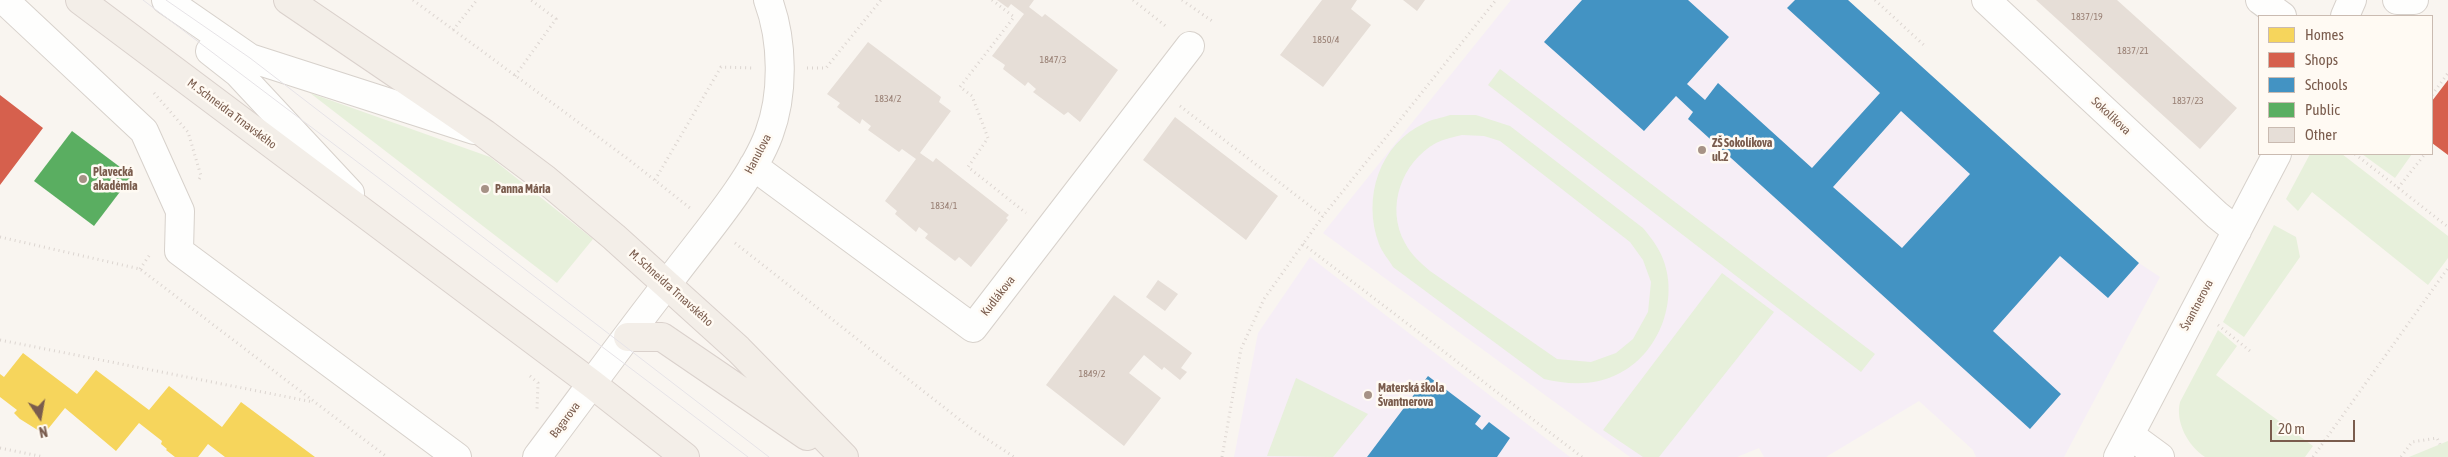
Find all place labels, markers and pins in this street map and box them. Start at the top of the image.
place label: ZŠ Sokolíkova ul.2 [1712,136,1772,164]
marker: ZŠ Sokolíkova ul.2 [1696,144,1708,156]
place label: Plavecká akadémia [93,165,138,193]
marker: Plavecká akadémia [77,173,89,185]
place label: Panna Mária [495,182,551,196]
marker: Panna Mária [479,183,491,195]
place label: Materská škola Švantnerova [1378,381,1444,409]
marker: Materská škola Švantnerova [1362,389,1374,401]

